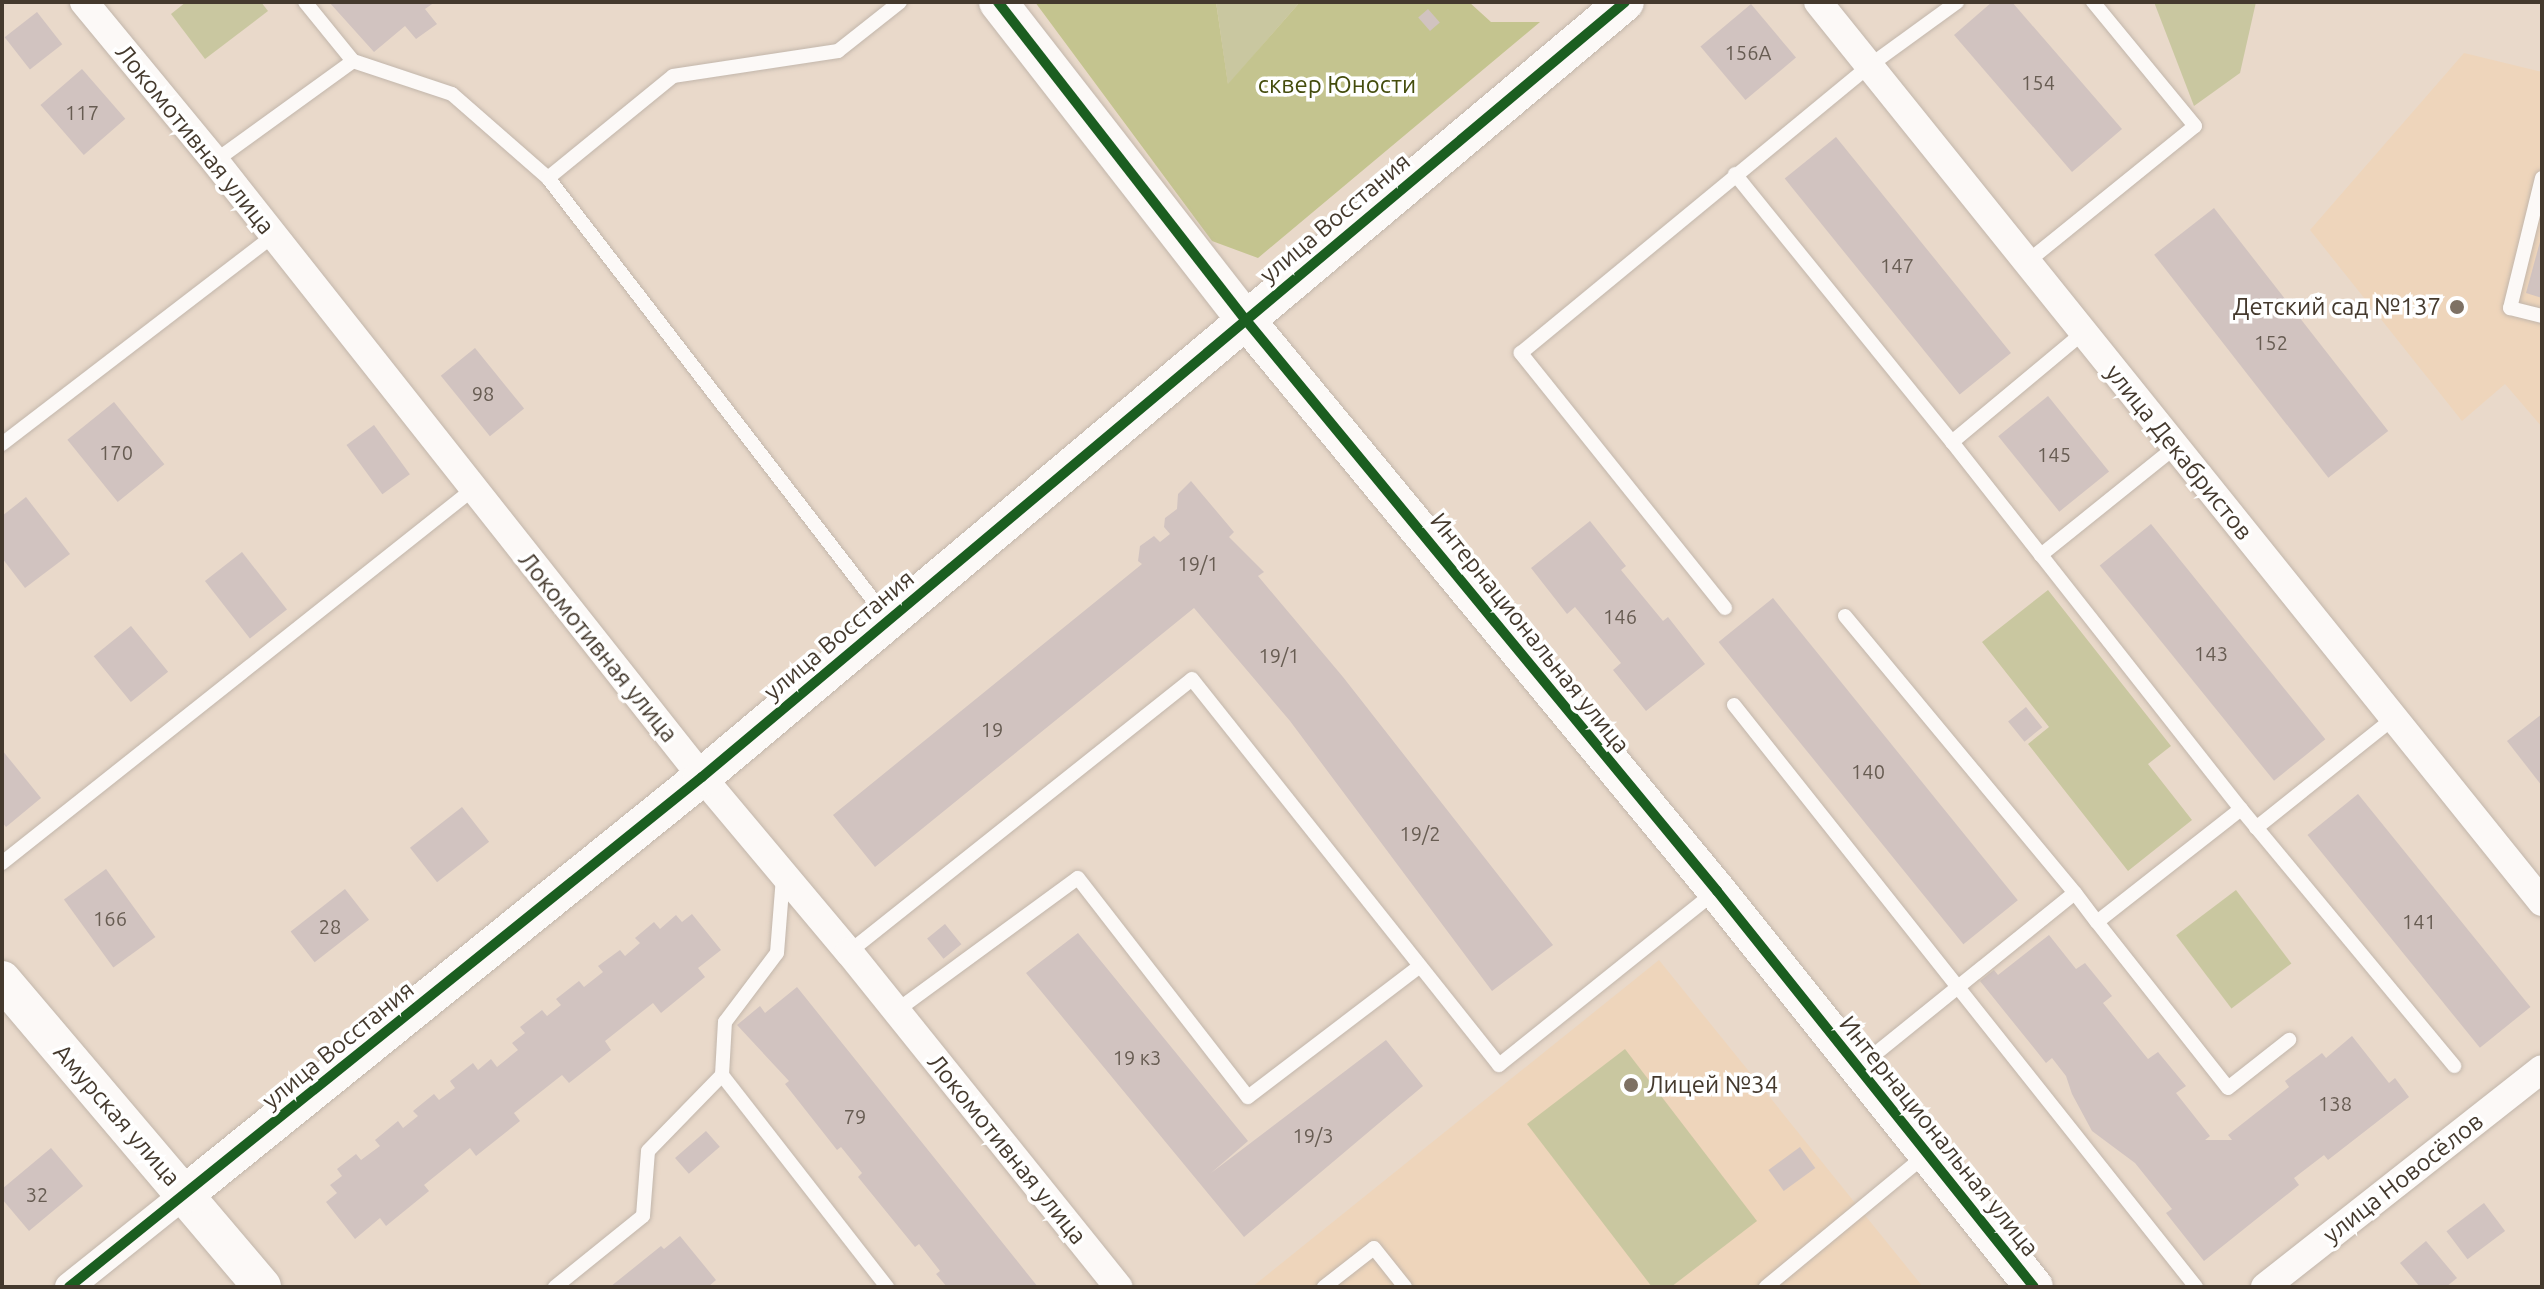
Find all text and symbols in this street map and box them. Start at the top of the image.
street label: Локомотивная улица [109,38,281,240]
house number: 156А [1725,40,1771,64]
house number: 154 [2021,70,2055,94]
park label: сквер Юности [1258,71,1416,99]
house number: 117 [65,100,99,124]
street label: улица Восстания [1254,147,1416,289]
house number: 147 [1880,253,1914,277]
place label: Детский сад №137 [2233,293,2441,321]
marker: Детский сад №137 [2448,298,2466,316]
house number: 152 [2254,330,2288,354]
street label: улица Декабристов [2099,358,2259,546]
house number: 98 [472,381,494,405]
house number: 170 [99,440,133,464]
house number: 145 [2037,442,2071,466]
street label: Интернациональная улица [1424,507,1636,759]
street label: Локомотивная улица [512,546,684,748]
house number: 19/1 [1177,551,1219,575]
street label: улица Восстания [758,564,920,706]
house number: 146 [1603,604,1637,628]
house number: 143 [2194,641,2228,665]
house number: 19/1 [1258,643,1300,667]
house number: 19 [981,717,1003,741]
house number: 140 [1851,759,1885,783]
house number: 19/2 [1399,821,1441,845]
house number: 166 [93,906,127,930]
house number: 141 [2402,909,2436,933]
house number: 28 [319,914,341,938]
street label: улица Восстания [256,975,420,1115]
street label: Интернациональная улица [1833,1010,2045,1262]
street label: Амурская улица [48,1038,186,1192]
house number: 19 к3 [1113,1045,1161,1069]
street label: Локомотивная улица [921,1048,1093,1250]
place label: Лицей №34 [1647,1071,1778,1099]
marker: Лицей №34 [1622,1076,1640,1094]
house number: 138 [2318,1091,2352,1115]
house number: 79 [844,1104,866,1128]
street label: улица Новосёлов [2317,1107,2489,1249]
house number: 19/3 [1292,1123,1334,1147]
house number: 32 [26,1182,48,1206]

